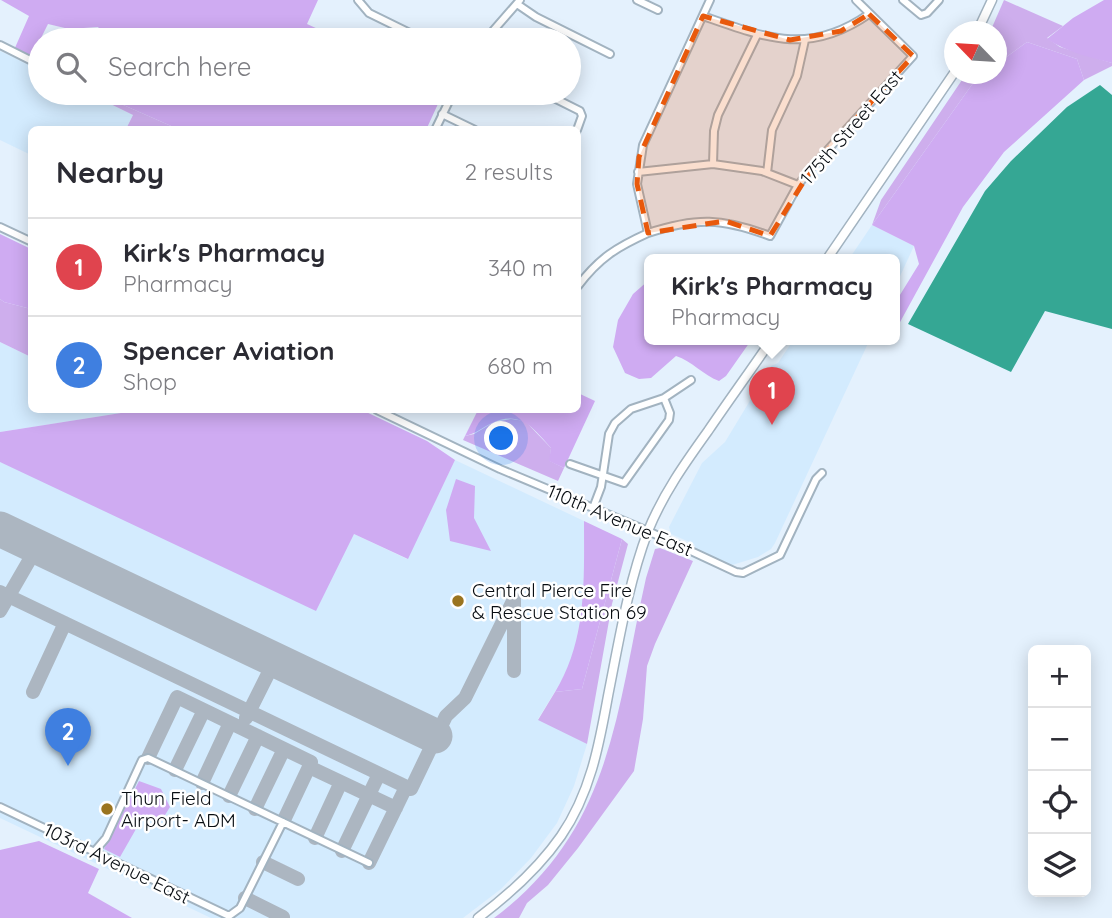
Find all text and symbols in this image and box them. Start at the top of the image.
north arrow [944,21,1007,84]
search box [28,28,581,105]
icon: search [52,48,90,86]
text: Search here [108,50,252,83]
street label: 175th Street East [795,65,907,189]
text: Nearby [56,153,164,191]
text: 2 results [464,157,553,186]
text: Kirk's Pharmacy [123,236,325,269]
text: 1 [75,253,83,282]
text: 340 m [488,253,553,282]
popup [644,254,900,345]
text: Pharmacy [123,269,232,298]
text: Kirk's Pharmacy [671,269,873,302]
text: Pharmacy [671,302,780,331]
text: Spencer Aviation [123,334,335,367]
text: 2 [72,351,86,380]
text: 680 m [487,351,553,380]
text: Shop [123,367,177,396]
pin: 1 [749,367,795,425]
your location [484,421,518,455]
street label: 110th Avenue East [544,479,696,561]
place label: Central Pierce Fire & Rescue Station 69 [472,578,647,624]
marker: Central Pierce Fire & Rescue Station 69 [450,593,466,609]
map controls [1028,645,1091,897]
button: + [1028,645,1091,708]
pin: 2 [45,708,91,766]
button: − [1028,708,1091,771]
button: locate [1028,771,1091,834]
place label: Thun Field Airport- ADM [121,786,236,832]
marker: Thun Field Airport- ADM [99,801,115,817]
street label: 103rd Avenue East [40,817,194,909]
button: layers [1028,834,1091,897]

